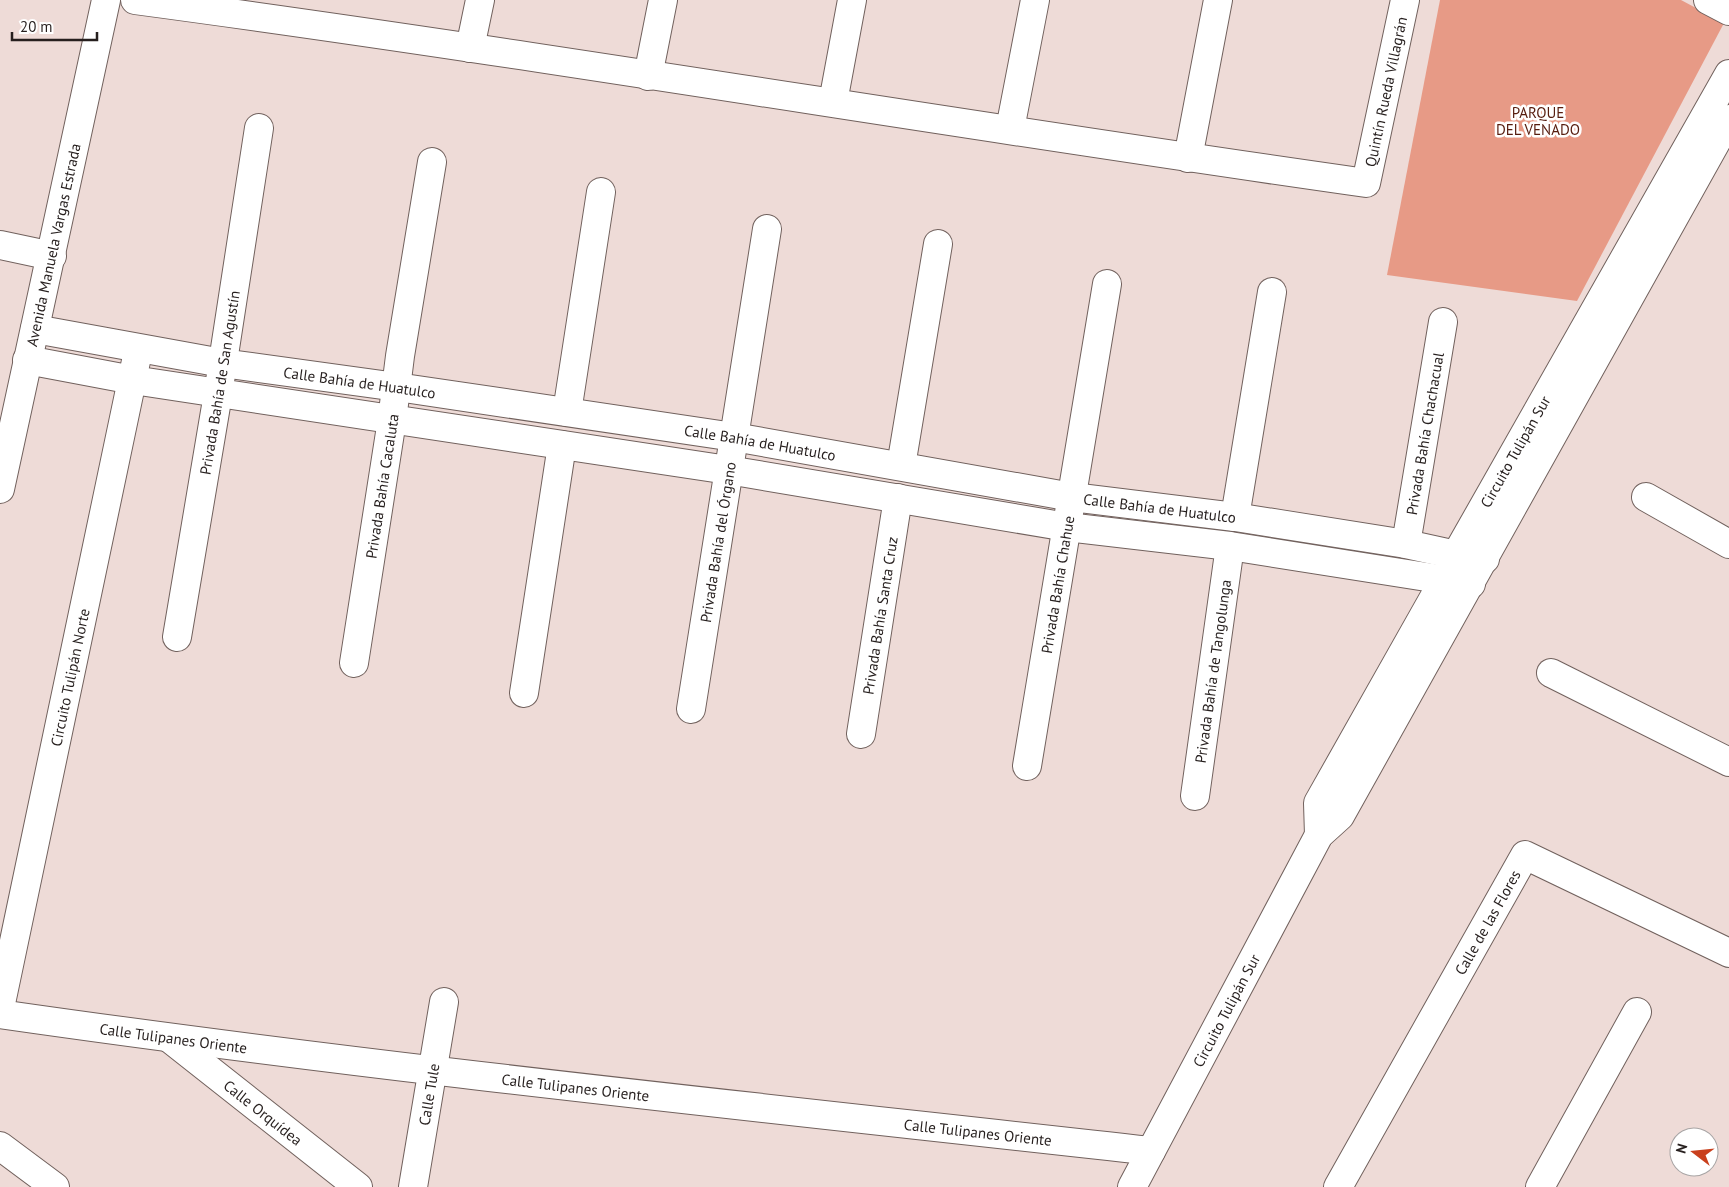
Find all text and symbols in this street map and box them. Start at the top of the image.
scale bar [12,10,98,42]
street label: Quintín Rueda Villagrán [1360,15,1411,168]
text: 20 m [20,17,53,36]
park label: PARQUE DEL VENADO [1496,103,1580,139]
street label: Avenida Manuela Vargas Estrada [22,141,84,348]
street label: Privada Bahía de San Agustín [195,289,243,476]
street label: Privada Bahía Chachacual [1402,350,1447,516]
street label: Calle Bahía de Huatulco [282,362,437,402]
street label: Circuito Tulipán Sur [1476,392,1554,511]
street label: Privada Bahía Cacaluta [361,413,402,560]
street label: Calle Bahía de Huatulco [683,420,837,464]
street label: Privada Bahía del Órgano [695,460,740,624]
street label: Calle Bahía de Huatulco [1082,489,1237,527]
street label: Privada Bahía Chahue [1036,514,1078,655]
street label: Privada Bahía Santa Cruz [858,535,901,696]
street label: Privada Bahía de Tangolunga [1190,578,1235,764]
street label: Circuito Tulipán Norte [46,607,93,748]
street label: Calle de las Flores [1450,866,1524,978]
street label: Circuito Tulipán Sur [1188,951,1264,1070]
street label: Calle Tulipanes Oriente [98,1019,248,1057]
street label: Calle Tule [414,1062,443,1127]
street label: Calle Tulipanes Oriente [500,1069,650,1105]
street label: Calle Orquídea [220,1075,306,1149]
street label: Calle Tulipanes Oriente [903,1114,1053,1149]
north arrow [1669,1127,1719,1177]
text: N [1672,1142,1691,1155]

